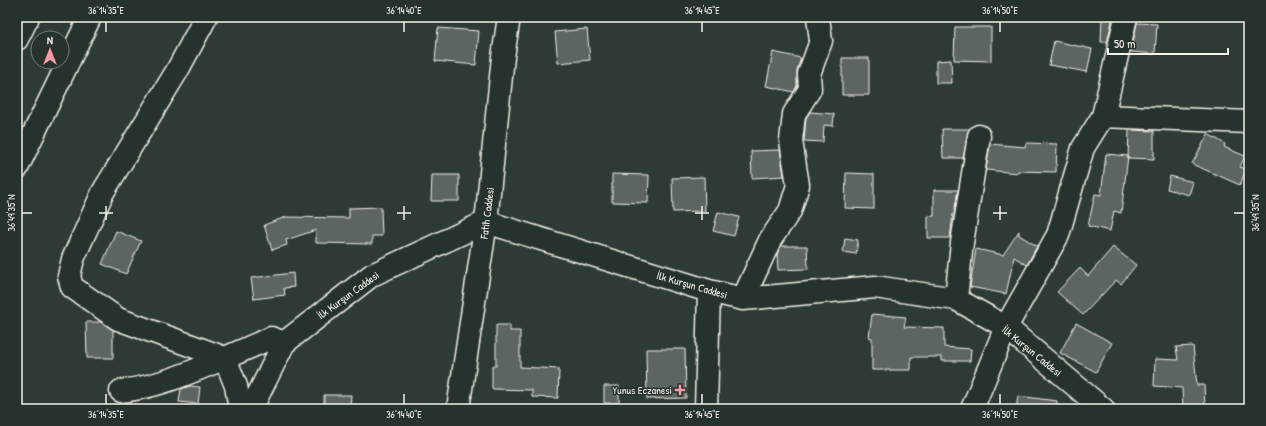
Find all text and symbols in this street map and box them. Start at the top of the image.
text: 36°14'35"E [88,4,125,17]
text: 36°14'40"E [386,4,422,17]
text: 36°14'45"E [684,4,720,17]
text: 36°14'50"E [982,4,1019,17]
north arrow [30,30,70,70]
scale bar [1108,30,1228,56]
text: N [47,33,53,47]
text: 50 m [1114,35,1135,52]
street label: Fatih Caddesi [477,186,497,241]
text: 36°49'35"N [5,195,18,231]
text: 36°49'35"N [1249,195,1262,231]
street label: İlk Kurşun Caddesi [314,268,382,322]
street label: İlk Kurşun Caddesi [655,268,729,302]
street label: İlk Kurşun Caddesi [999,323,1065,379]
place label: Yunus Eczanesi [612,383,672,397]
marker: Yunus Eczanesi [675,385,685,395]
text: 36°14'35"E [88,408,125,421]
text: 36°14'40"E [386,408,422,421]
text: 36°14'45"E [684,408,720,421]
text: 36°14'50"E [982,408,1019,421]

